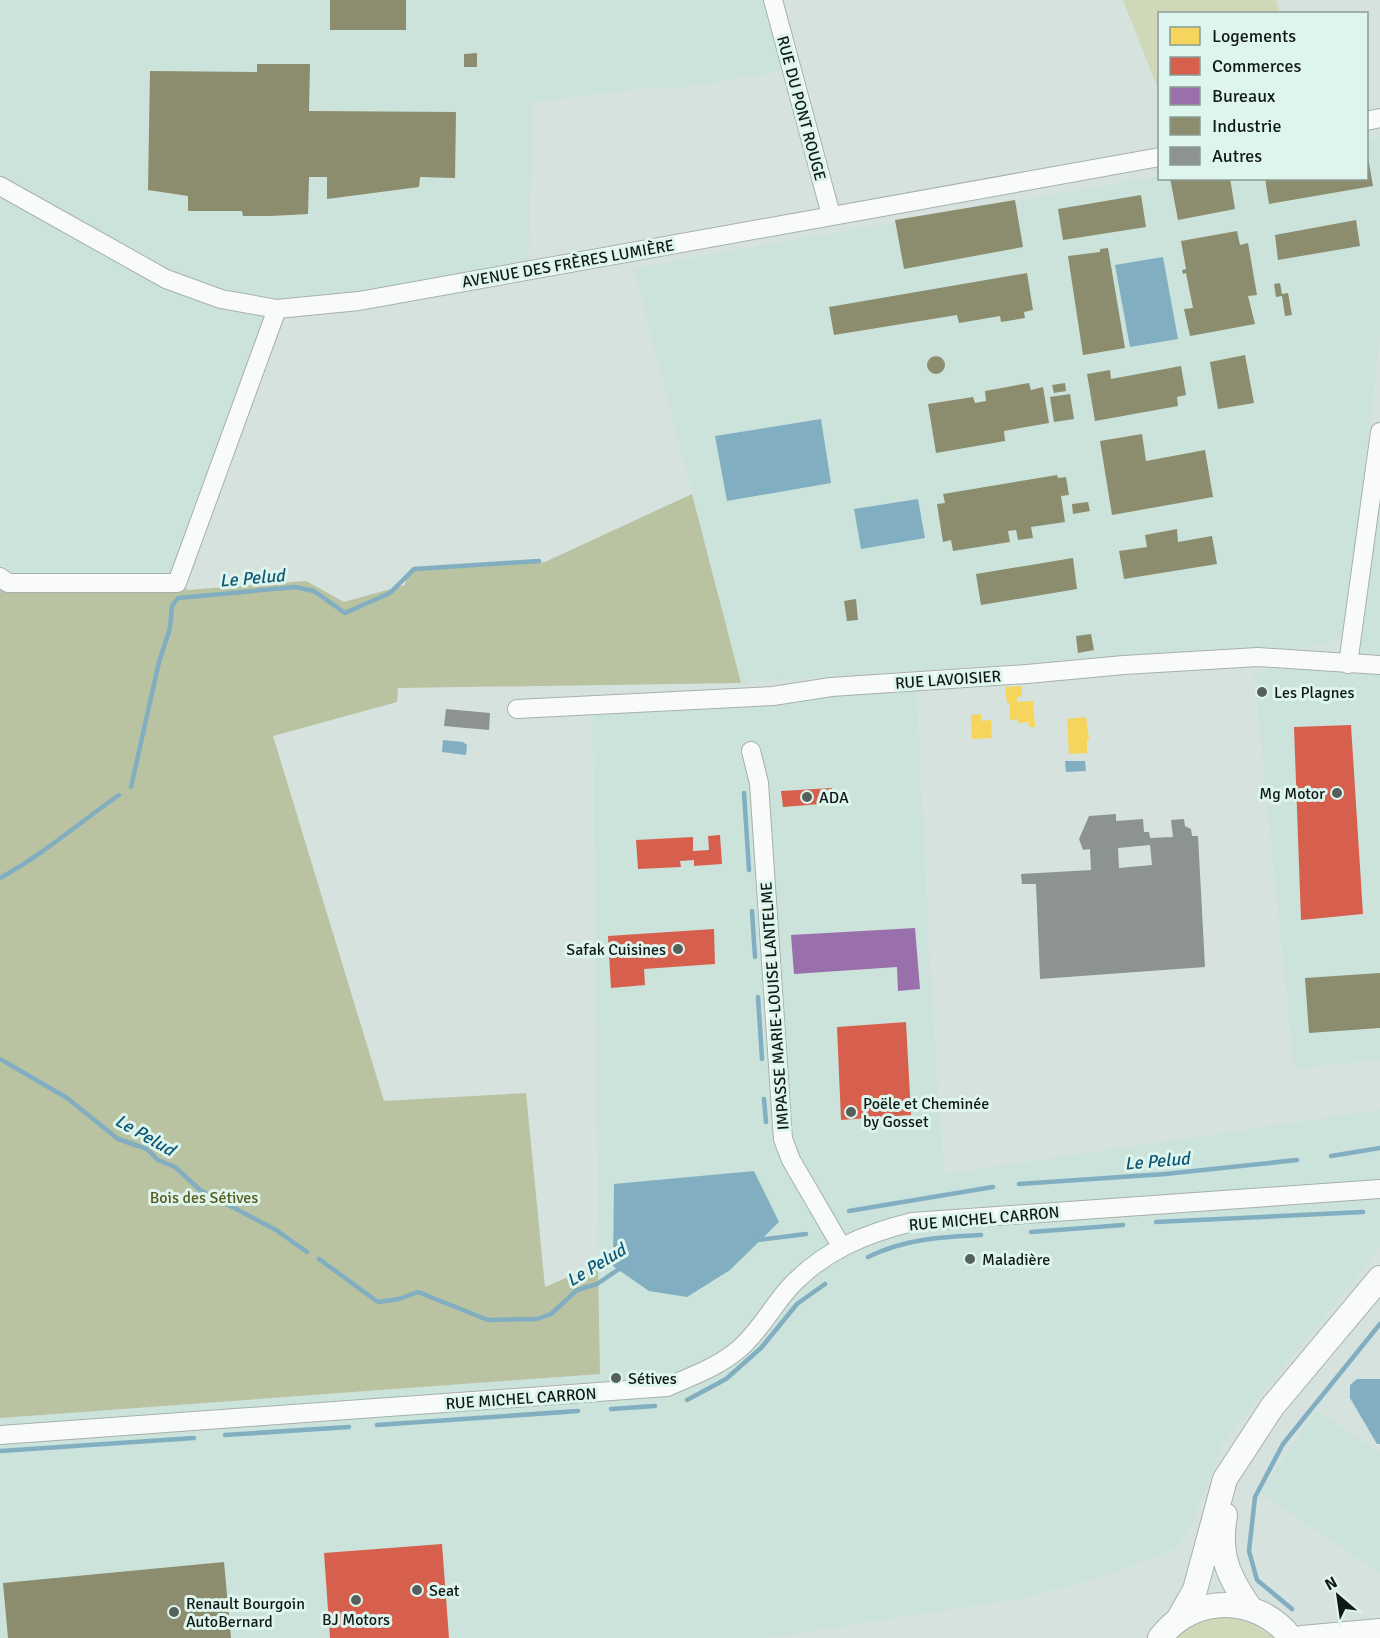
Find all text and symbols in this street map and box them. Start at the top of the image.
legend [1158,12,1368,180]
text: Logements [1212,25,1296,47]
street label: RUE DU PONT ROUGE [772,34,830,183]
text: Commerces [1212,55,1301,77]
text: Bureaux [1212,85,1276,107]
text: Industrie [1212,115,1282,137]
text: Autres [1212,145,1262,167]
street label: AVENUE DES FRÈRES LUMIÈRE [460,235,676,293]
water label: Le Pelud [219,564,288,592]
street label: RUE LAVOISIER [894,666,1002,694]
place label: Les Plagnes [1274,683,1355,703]
marker: Les Plagnes [1255,685,1269,699]
place label: Mg Motor [1259,784,1325,804]
marker: Mg Motor [1330,786,1344,800]
place label: ADA [819,788,849,808]
marker: ADA [800,790,814,804]
street label: IMPASSE MARIE-LOUISE LANTELME [756,881,794,1131]
place label: Safak Cuisines [566,940,666,960]
marker: Safak Cuisines [671,942,685,956]
place label: Poële et Cheminée by Gosset [863,1094,989,1132]
marker: Poële et Cheminée by Gosset [844,1105,858,1119]
water label: Le Pelud [111,1109,181,1162]
water label: Le Pelud [1124,1147,1193,1175]
park label: Bois des Sétives [150,1188,258,1208]
street label: RUE MICHEL CARRON [908,1202,1060,1236]
water label: Le Pelud [562,1238,632,1291]
place label: Maladière [982,1250,1050,1270]
marker: Maladière [963,1252,977,1266]
place label: Sétives [628,1369,677,1389]
marker: Sétives [609,1371,623,1385]
street label: RUE MICHEL CARRON [445,1384,597,1414]
north arrow [1308,1566,1368,1626]
text: N [1321,1572,1341,1595]
place label: Seat [429,1581,460,1601]
marker: Seat [410,1583,424,1597]
marker: BJ Motors [349,1593,363,1607]
place label: Renault Bourgoin AutoBernard [186,1594,305,1632]
marker: Renault Bourgoin AutoBernard [167,1605,181,1619]
place label: BJ Motors [322,1610,390,1630]

